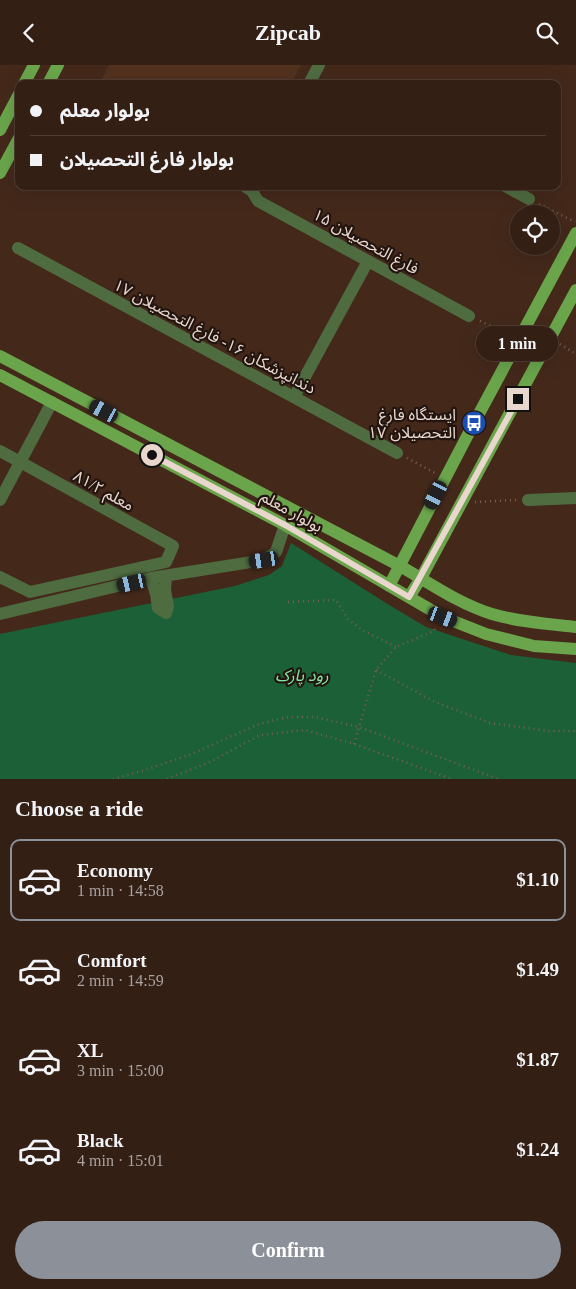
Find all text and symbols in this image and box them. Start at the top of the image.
icon: back [15,19,43,47]
icon: search [533,19,561,47]
text: Zipcab [255,20,321,45]
text: بولوار معلم [60,100,150,121]
text: بولوار فارغ التحصیلان [60,149,234,170]
street label: فارغ التحصیلان ۱۵ [308,205,421,281]
map controls [510,205,560,255]
button: locate [510,205,560,255]
street label: دندانپزشکان ۱۶- فارغ التحصیلان ۱۷ [109,276,319,401]
callout: 1 min [477,327,559,361]
text: 1 min [498,335,536,352]
route end [507,388,529,410]
car [87,397,120,425]
place label: ایستگاه فارغ التحصیلان ۱۷ [368,406,456,442]
bus stop icon: ایستگاه فارغ التحصیلان ۱۷ [461,410,487,436]
route start [141,444,163,466]
street label: معلم ۸۱/۲ [69,467,137,517]
car [422,478,449,512]
street label: بولوار معلم [256,488,326,539]
car [248,550,279,570]
car [115,572,148,594]
car [426,605,459,629]
park label: رود پارک [275,667,329,686]
text: Choose a ride [15,796,143,821]
icon: car [17,858,62,903]
text: Economy [77,860,153,881]
text: $1.10 [516,869,559,890]
text: 1 min · 14:58 [77,882,164,899]
icon: car [17,948,62,993]
text: Comfort [77,950,147,971]
text: $1.49 [516,959,559,980]
text: 2 min · 14:59 [77,972,164,989]
icon: car [17,1038,62,1083]
text: XL [77,1040,103,1061]
text: $1.87 [516,1049,559,1070]
text: 3 min · 15:00 [77,1062,164,1079]
icon: car [17,1128,62,1173]
text: Black [77,1130,123,1151]
text: $1.24 [516,1139,559,1160]
text: 4 min · 15:01 [77,1152,164,1169]
button: Confirm [15,1221,561,1279]

